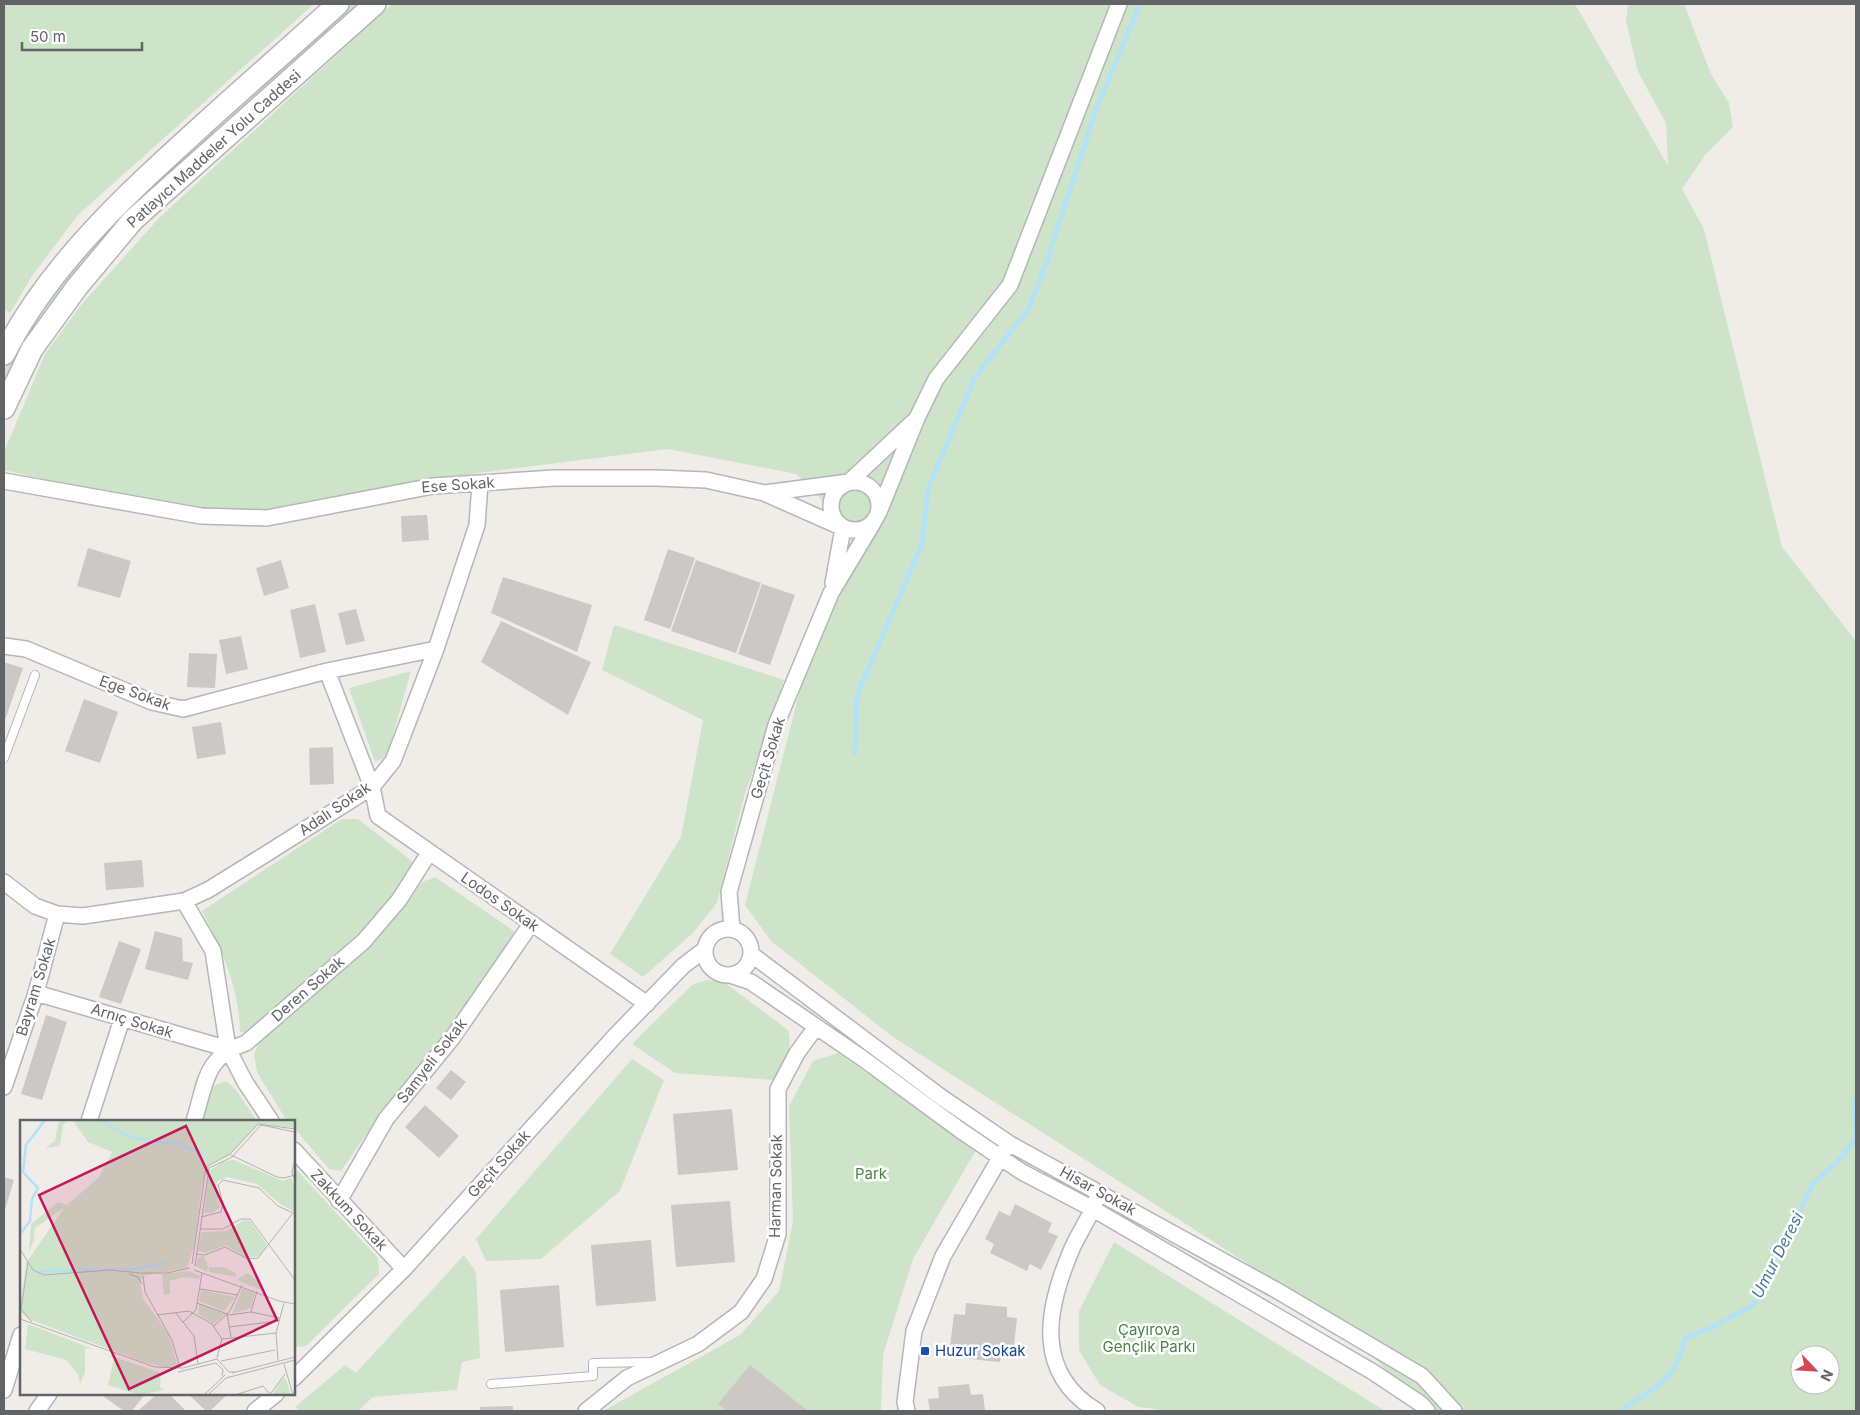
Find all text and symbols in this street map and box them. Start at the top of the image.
scale bar [22,20,142,52]
text: 50 m [30,27,66,46]
street label: Patlayıcı Maddeler Yolu Caddesi [123,66,305,232]
street label: Ese Sokak [421,472,496,497]
street label: Ege Sokak [97,671,174,714]
street label: Geçit Sokak [746,714,789,801]
street label: Adalı Sokak [295,777,375,840]
street label: Lodos Sokak [457,868,544,936]
street label: Bayram Sokak [12,935,60,1038]
street label: Deren Sokak [267,951,349,1025]
street label: Arnıç Sokak [89,999,176,1042]
street label: Samyeli Sokak [392,1014,471,1107]
inset map [20,1120,295,1395]
street label: Geçit Sokak [463,1125,535,1202]
street label: Harman Sokak [765,1133,786,1238]
street label: Hisar Sokak [1057,1162,1140,1220]
park label: Park [855,1164,888,1183]
street label: Zakkum Sokak [307,1165,392,1255]
water label: Umur Deresi [1747,1208,1808,1301]
park label: Çayırova Gençlik Parkı [1103,1320,1195,1356]
place label: Huzur Sokak [935,1341,1026,1360]
marker: Huzur Sokak [919,1345,931,1357]
north arrow [1790,1345,1840,1395]
text: N [1817,1367,1837,1384]

